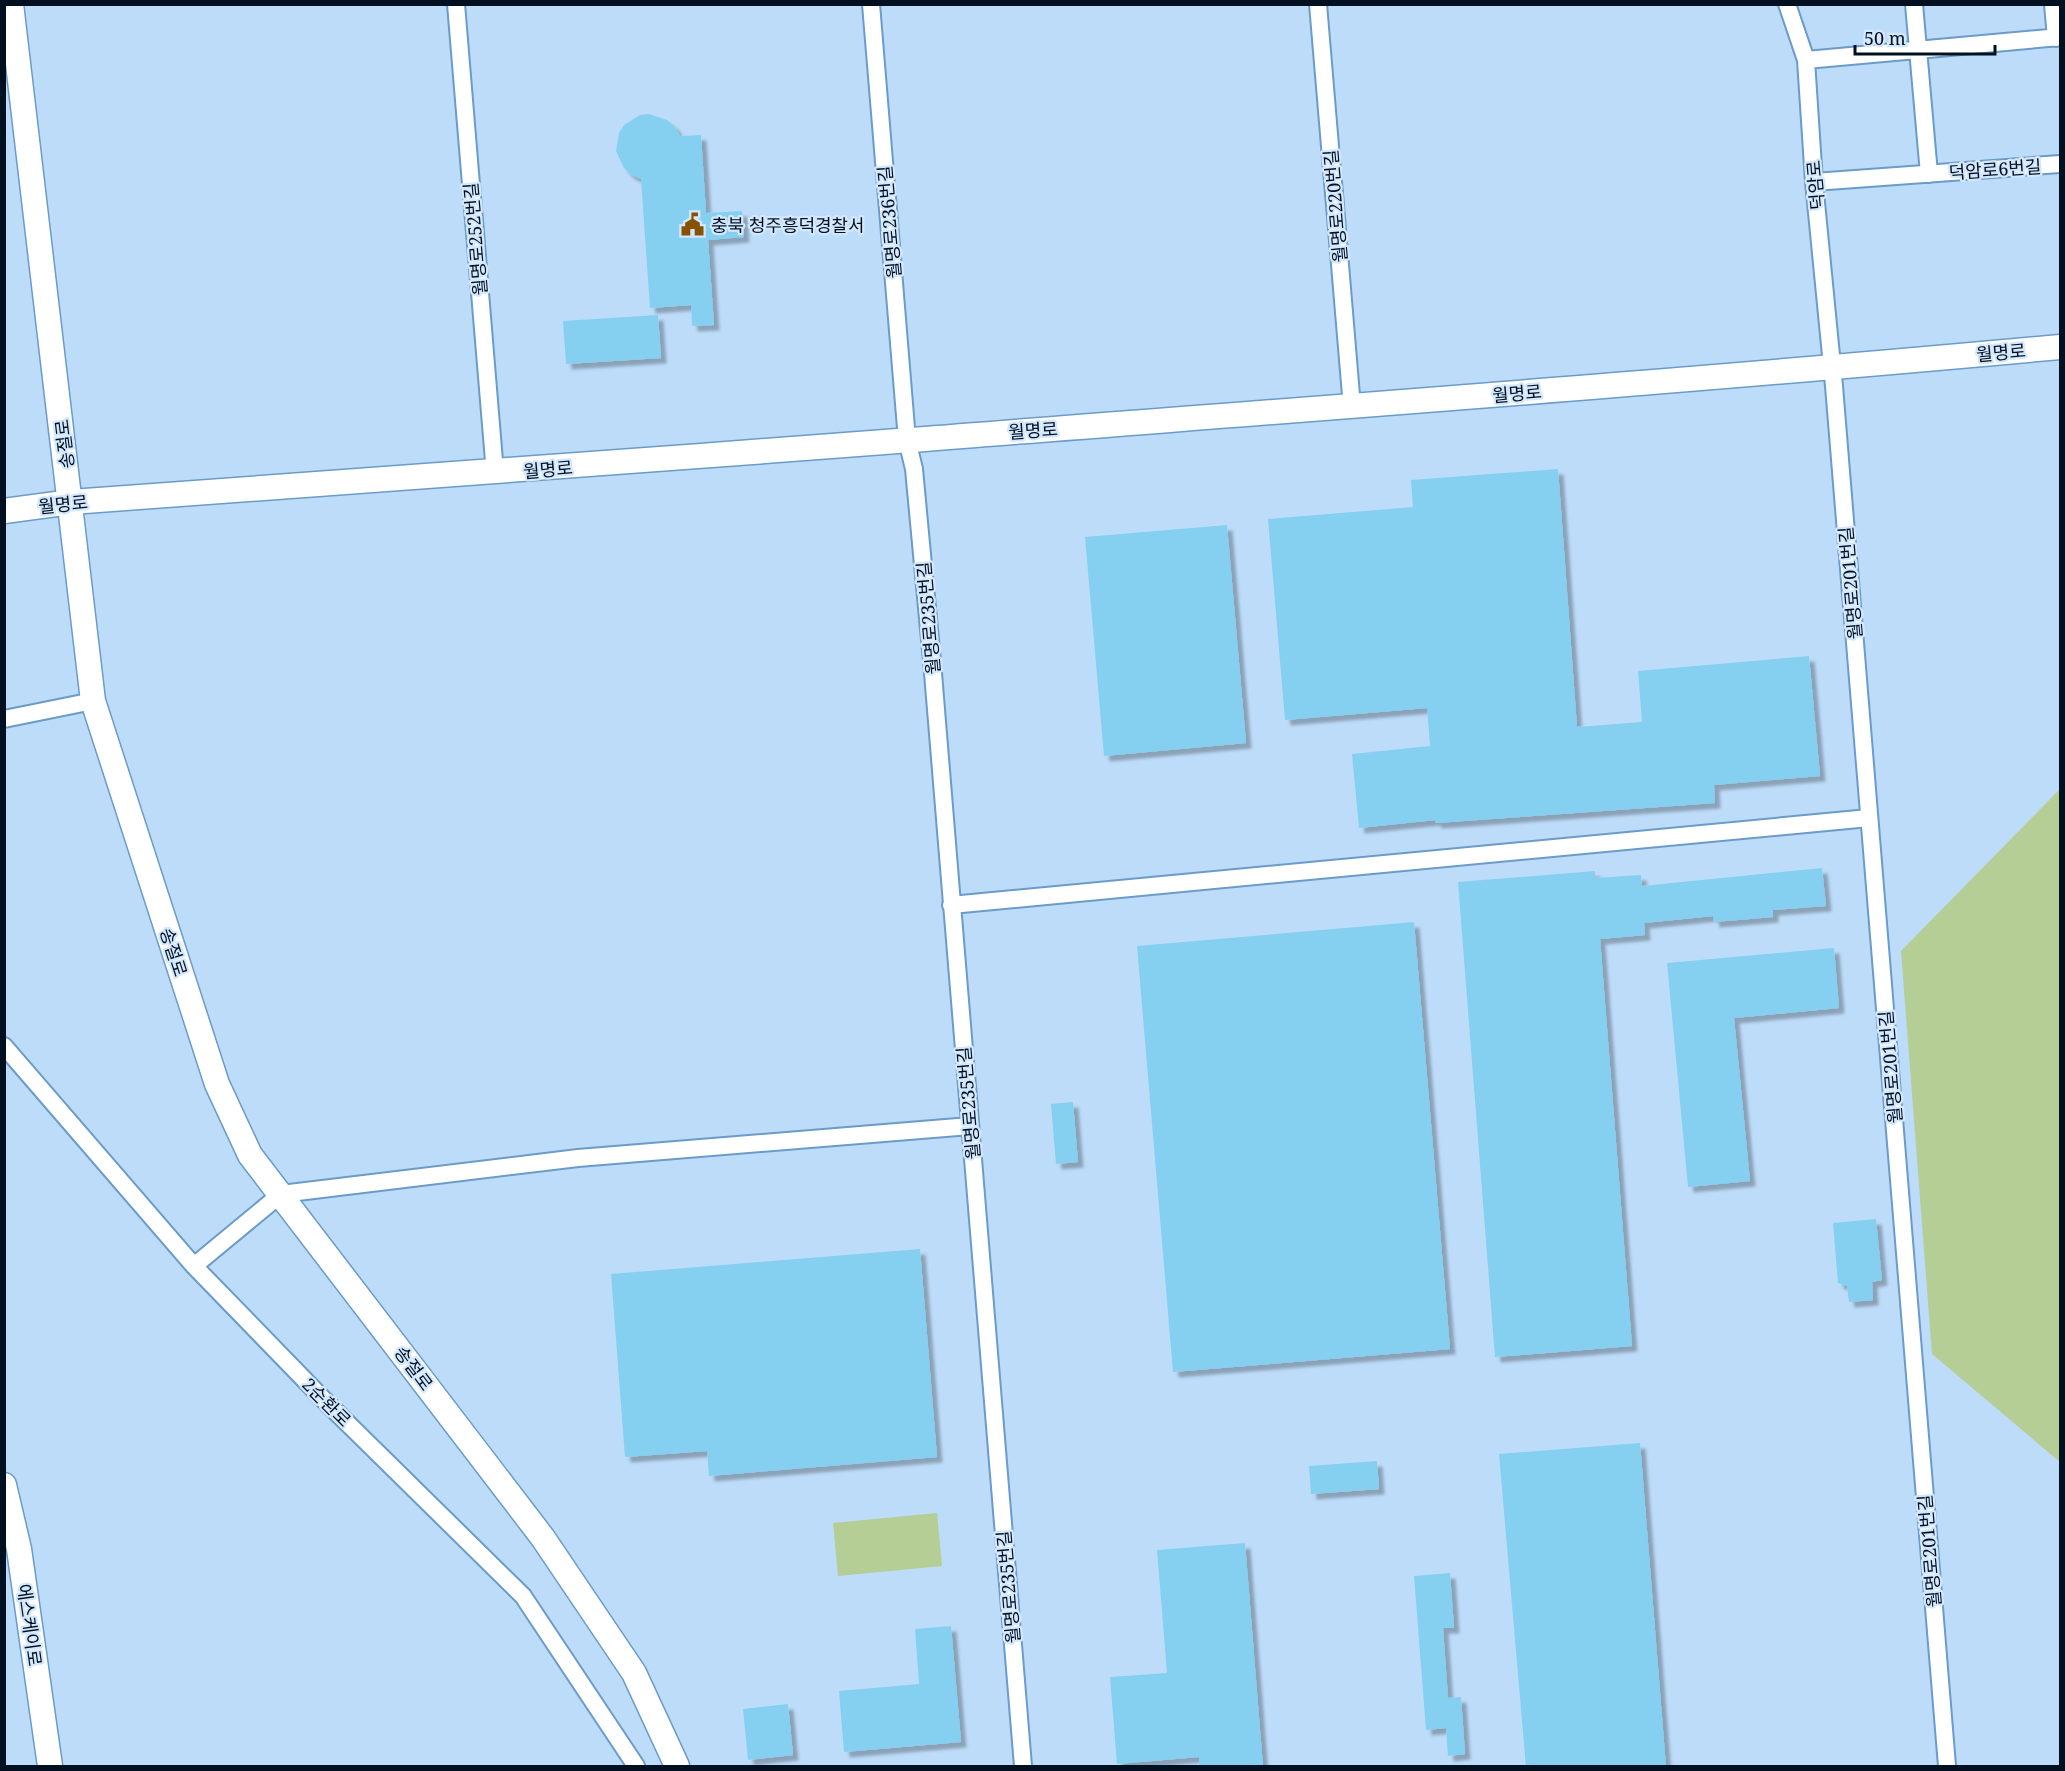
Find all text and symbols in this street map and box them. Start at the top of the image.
scale bar [1855,18,1994,56]
text: 50 m [1864,26,1906,50]
street label: 월명로220번길 [1318,149,1352,263]
street label: 덕암로6번길 [1948,154,2042,184]
street label: 덕암로 [1801,159,1829,211]
street label: 월명로236번길 [872,165,906,279]
street label: 월명로252번길 [458,182,492,296]
public building icon: 충북 청주흥덕경찰서 [680,212,706,238]
place label: 충북 청주흥덕경찰서 [711,213,865,237]
street label: 월명로 [1975,338,2027,366]
street label: 월명로 [1491,379,1543,407]
street label: 월명로 [1007,416,1059,444]
street label: 송절로 [49,418,79,470]
street label: 월명로 [522,455,574,483]
street label: 월명로 [37,489,89,519]
street label: 월명로201번길 [1833,526,1867,640]
street label: 월명로235번길 [911,561,945,675]
street label: 송절로 [155,925,193,979]
street label: 월명로201번길 [1873,1010,1907,1124]
street label: 월명로235번길 [951,1046,985,1160]
street label: 송절로 [389,1341,439,1395]
street label: 2순환로 [297,1372,357,1432]
street label: 월명로201번길 [1912,1494,1946,1608]
street label: 월명로235번길 [991,1530,1025,1644]
street label: 에스케이로 [12,1582,48,1668]

